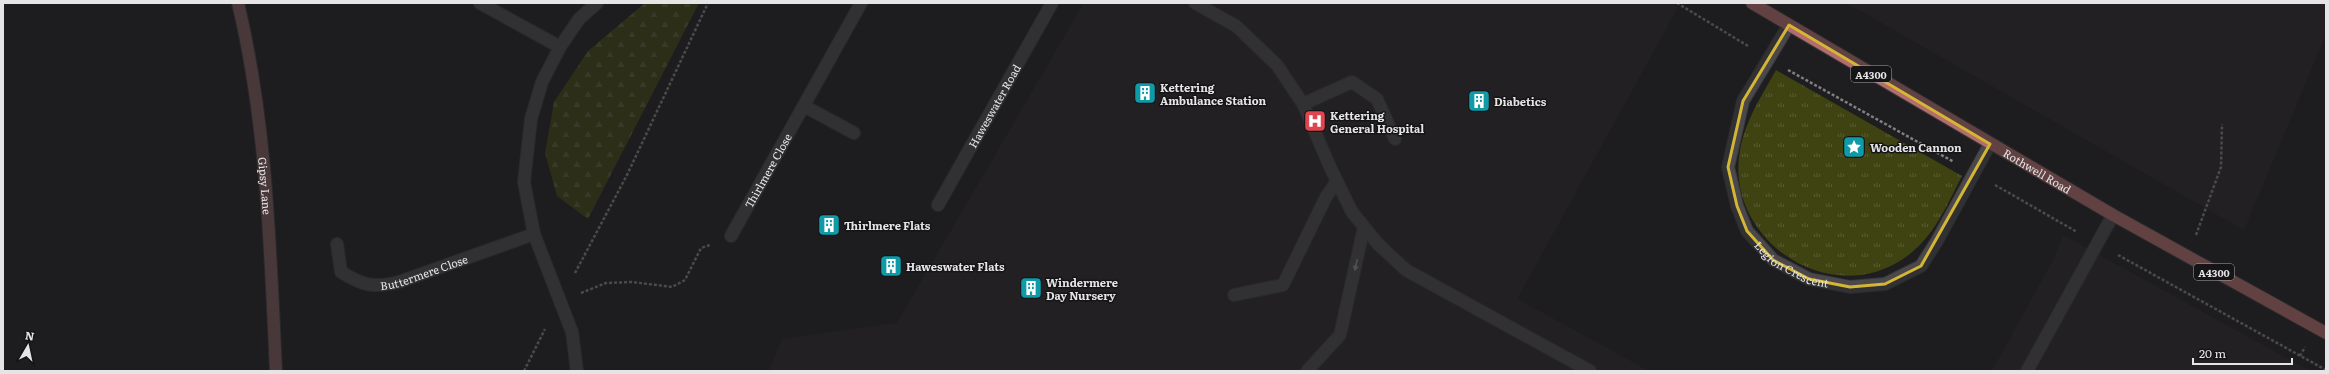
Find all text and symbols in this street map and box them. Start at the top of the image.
street label: Haweswater Road [964,61,1024,150]
road number: A4300 [1851,66,1891,82]
place label: Kettering Ambulance Station [1160,79,1267,108]
building icon: Kettering Ambulance Station [1132,80,1158,106]
building icon: Diabetics [1466,88,1492,114]
place label: Diabetics [1494,93,1547,109]
place label: Kettering General Hospital [1330,107,1424,136]
hospital icon: Kettering General Hospital [1302,108,1328,134]
street label: Thirlmere Close [740,130,795,211]
place icon: Wooden Cannon [1841,134,1867,160]
place label: Wooden Cannon [1870,139,1962,155]
street label: Rothwell Road [2000,144,2075,197]
street label: Gipsy Lane [255,156,276,215]
building icon: Thirlmere Flats [816,212,842,238]
place label: Thirlmere Flats [844,217,931,233]
street label: Legion Crescent [1751,237,1831,291]
street label: Buttermere Close [379,250,470,293]
building icon: Haweswater Flats [878,253,904,279]
place label: Haweswater Flats [906,258,1005,274]
one-way arrow [1353,259,1359,271]
road number: A4300 [2194,264,2234,280]
place label: Windermere Day Nursery [1046,274,1118,303]
building icon: Windermere Day Nursery [1018,275,1044,301]
north arrow [8,326,48,366]
text: N [24,327,36,344]
scale bar [2193,340,2292,366]
text: 20 m [2199,344,2226,362]

